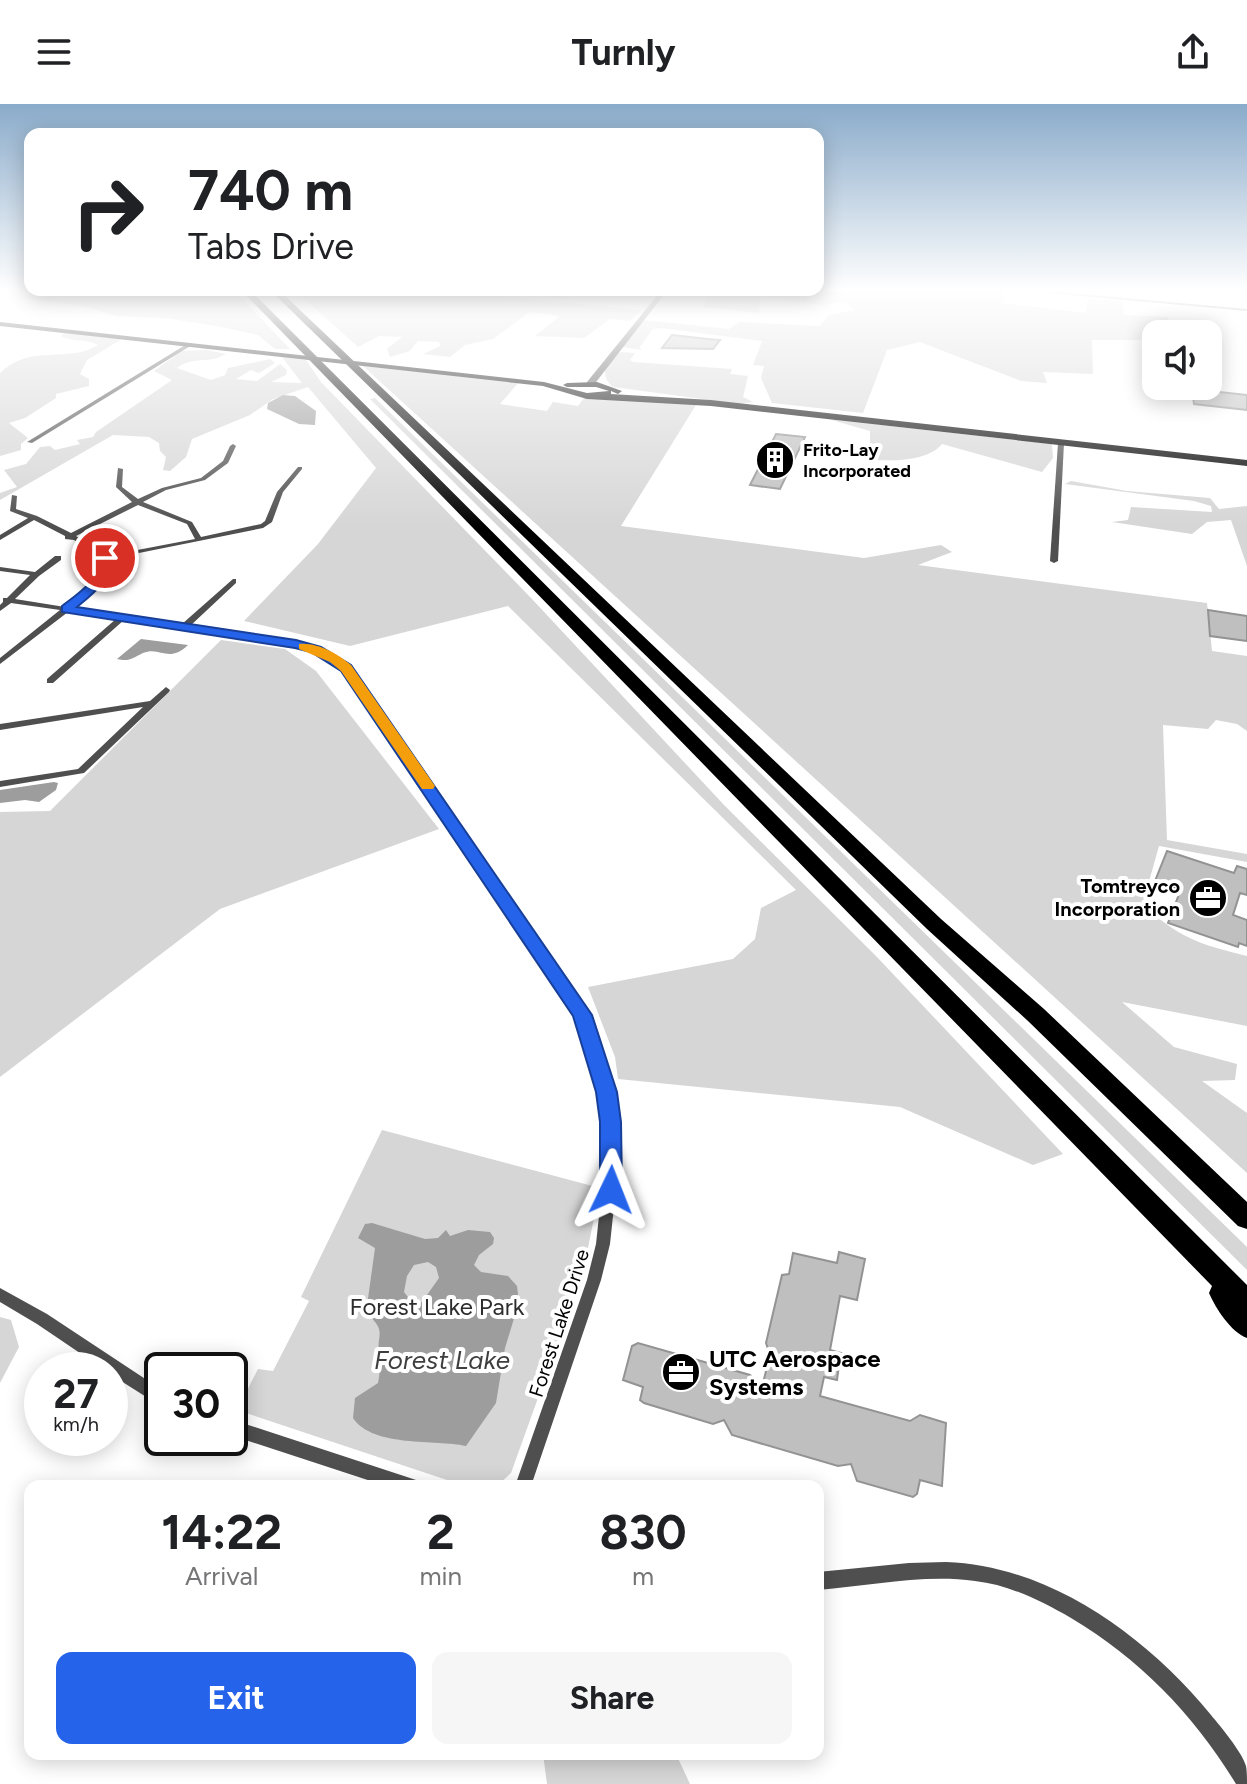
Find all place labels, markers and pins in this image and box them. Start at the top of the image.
building icon: Frito-Lay Incorporated [754,439,796,481]
place label: Frito-Lay Incorporated [803,439,911,482]
pin [71,524,139,592]
place label: Tomtreyco Incorporation [1055,874,1180,921]
office icon: Tomtreyco Incorporation [1187,877,1229,919]
place label: UTC Aerospace Systems [709,1344,881,1401]
office icon: UTC Aerospace Systems [660,1351,702,1393]

